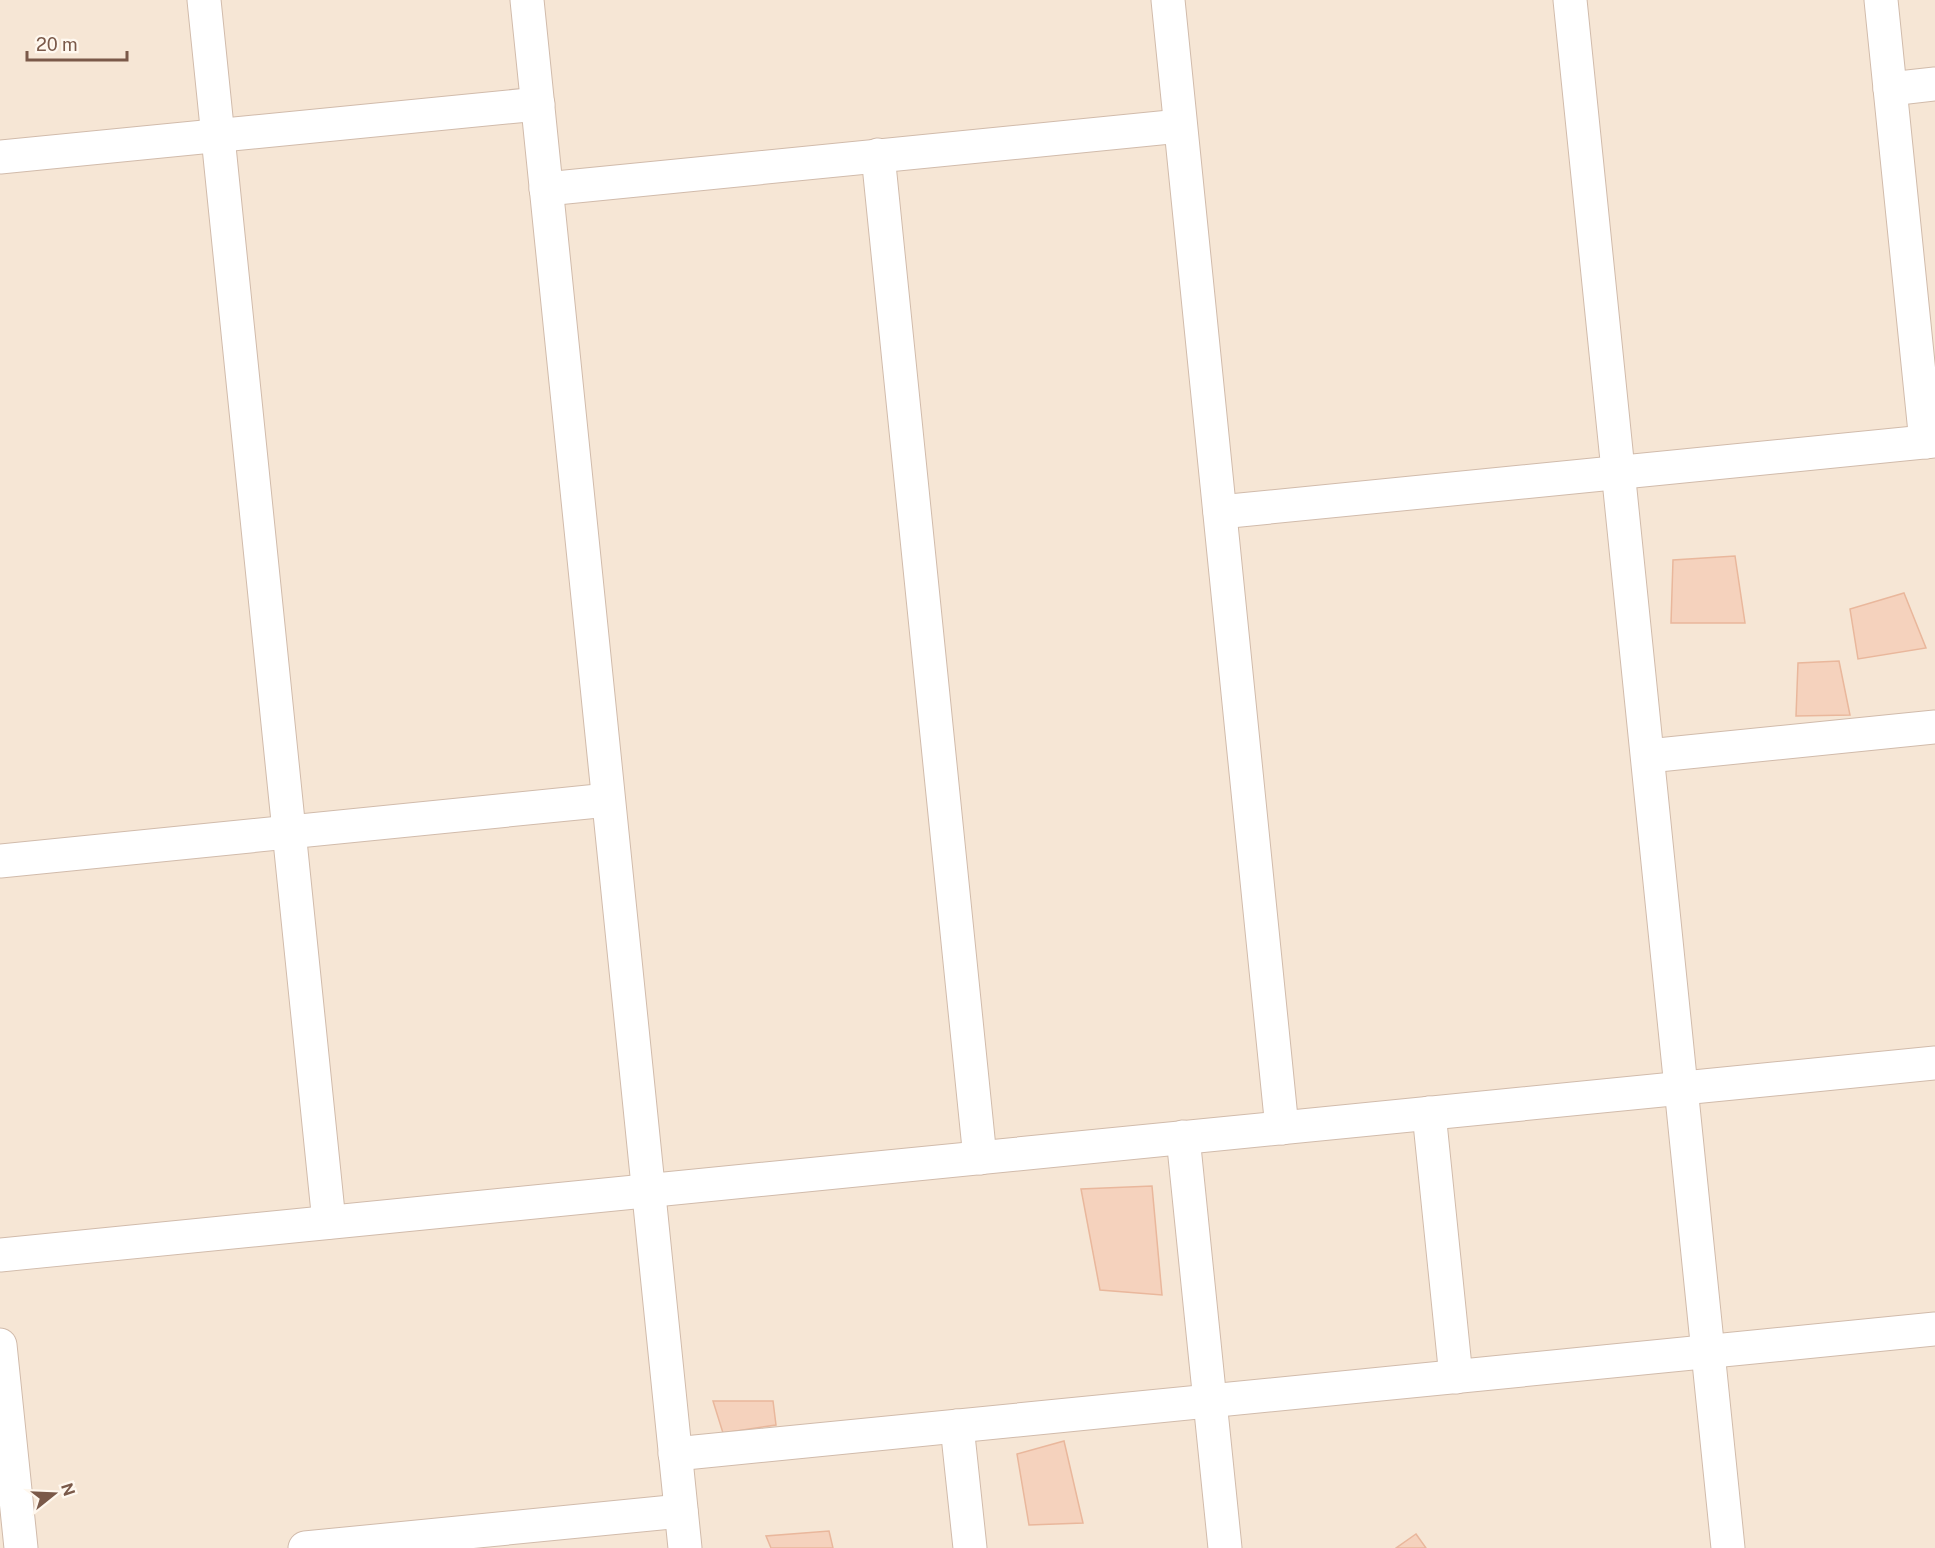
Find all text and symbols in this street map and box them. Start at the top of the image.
scale bar [27,24,128,62]
text: 20 m [36,34,78,55]
north arrow [24,1464,84,1524]
text: N [57,1481,79,1498]

